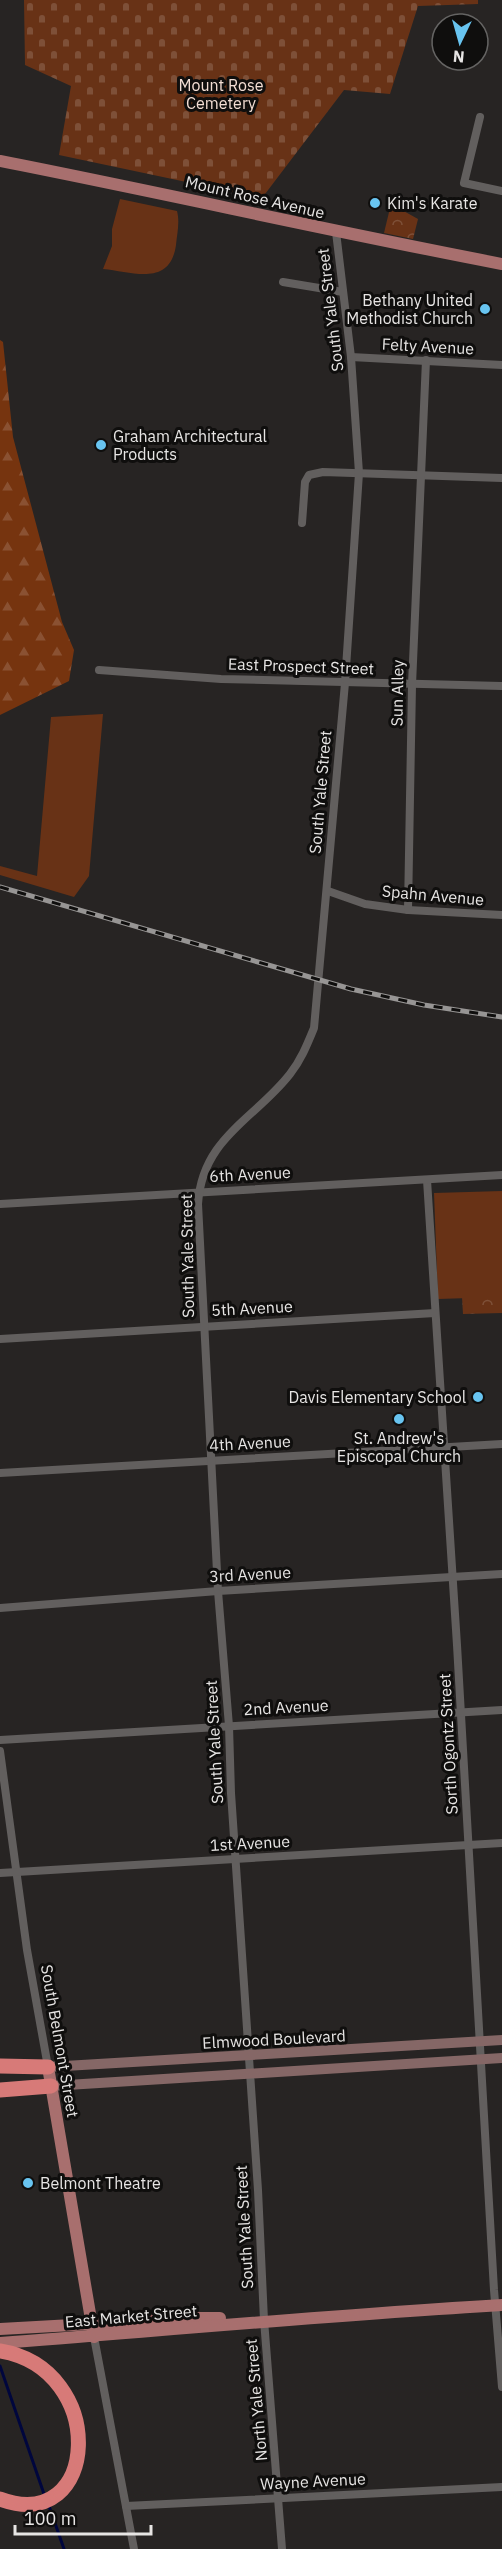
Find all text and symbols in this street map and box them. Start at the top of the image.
north arrow [430,12,490,72]
text: N [452,46,465,67]
park label: Mount Rose Cemetery [178,75,264,113]
street label: Mount Rose Avenue [183,171,327,223]
place label: Kim's Karate [387,193,478,213]
marker: Kim's Karate [368,196,382,210]
street label: South Yale Street [313,247,347,373]
place label: Bethany United Methodist Church [346,290,473,328]
marker: Bethany United Methodist Church [478,302,492,316]
street label: Felty Avenue [381,334,475,358]
place label: Graham Architectural Products [113,426,267,464]
marker: Graham Architectural Products [94,438,108,452]
street label: East Prospect Street [227,653,375,679]
street label: Sun Alley [386,659,408,727]
street label: South Yale Street [305,729,335,855]
street label: Spahn Avenue [381,881,485,909]
street label: 6th Avenue [209,1162,291,1186]
street label: South Yale Street [176,1194,198,1318]
street label: 5th Avenue [211,1296,293,1320]
place label: Davis Elementary School [288,1387,466,1407]
marker: Davis Elementary School [471,1390,485,1404]
marker: St. Andrew's Episcopal Church [392,1412,406,1426]
place label: St. Andrew's Episcopal Church [337,1428,461,1466]
street label: 4th Avenue [209,1431,291,1455]
street label: 3rd Avenue [209,1562,292,1586]
street label: Sorth Ogontz Street [434,1673,462,1815]
street label: South Yale Street [201,1680,227,1804]
street label: 2nd Avenue [243,1695,329,1719]
street label: 1st Avenue [209,1831,291,1855]
street label: South Belmont Street [37,1963,83,2119]
street label: Elmwood Boulevard [202,2025,346,2053]
street label: South Yale Street [231,2165,257,2289]
place label: Belmont Theatre [40,2173,161,2193]
marker: Belmont Theatre [21,2176,35,2190]
street label: East Market Street [64,2300,198,2332]
street label: North Yale Street [241,2338,271,2462]
street label: Wayne Avenue [260,2468,366,2494]
scale bar [15,2498,152,2536]
text: 100 m [24,2507,76,2530]

